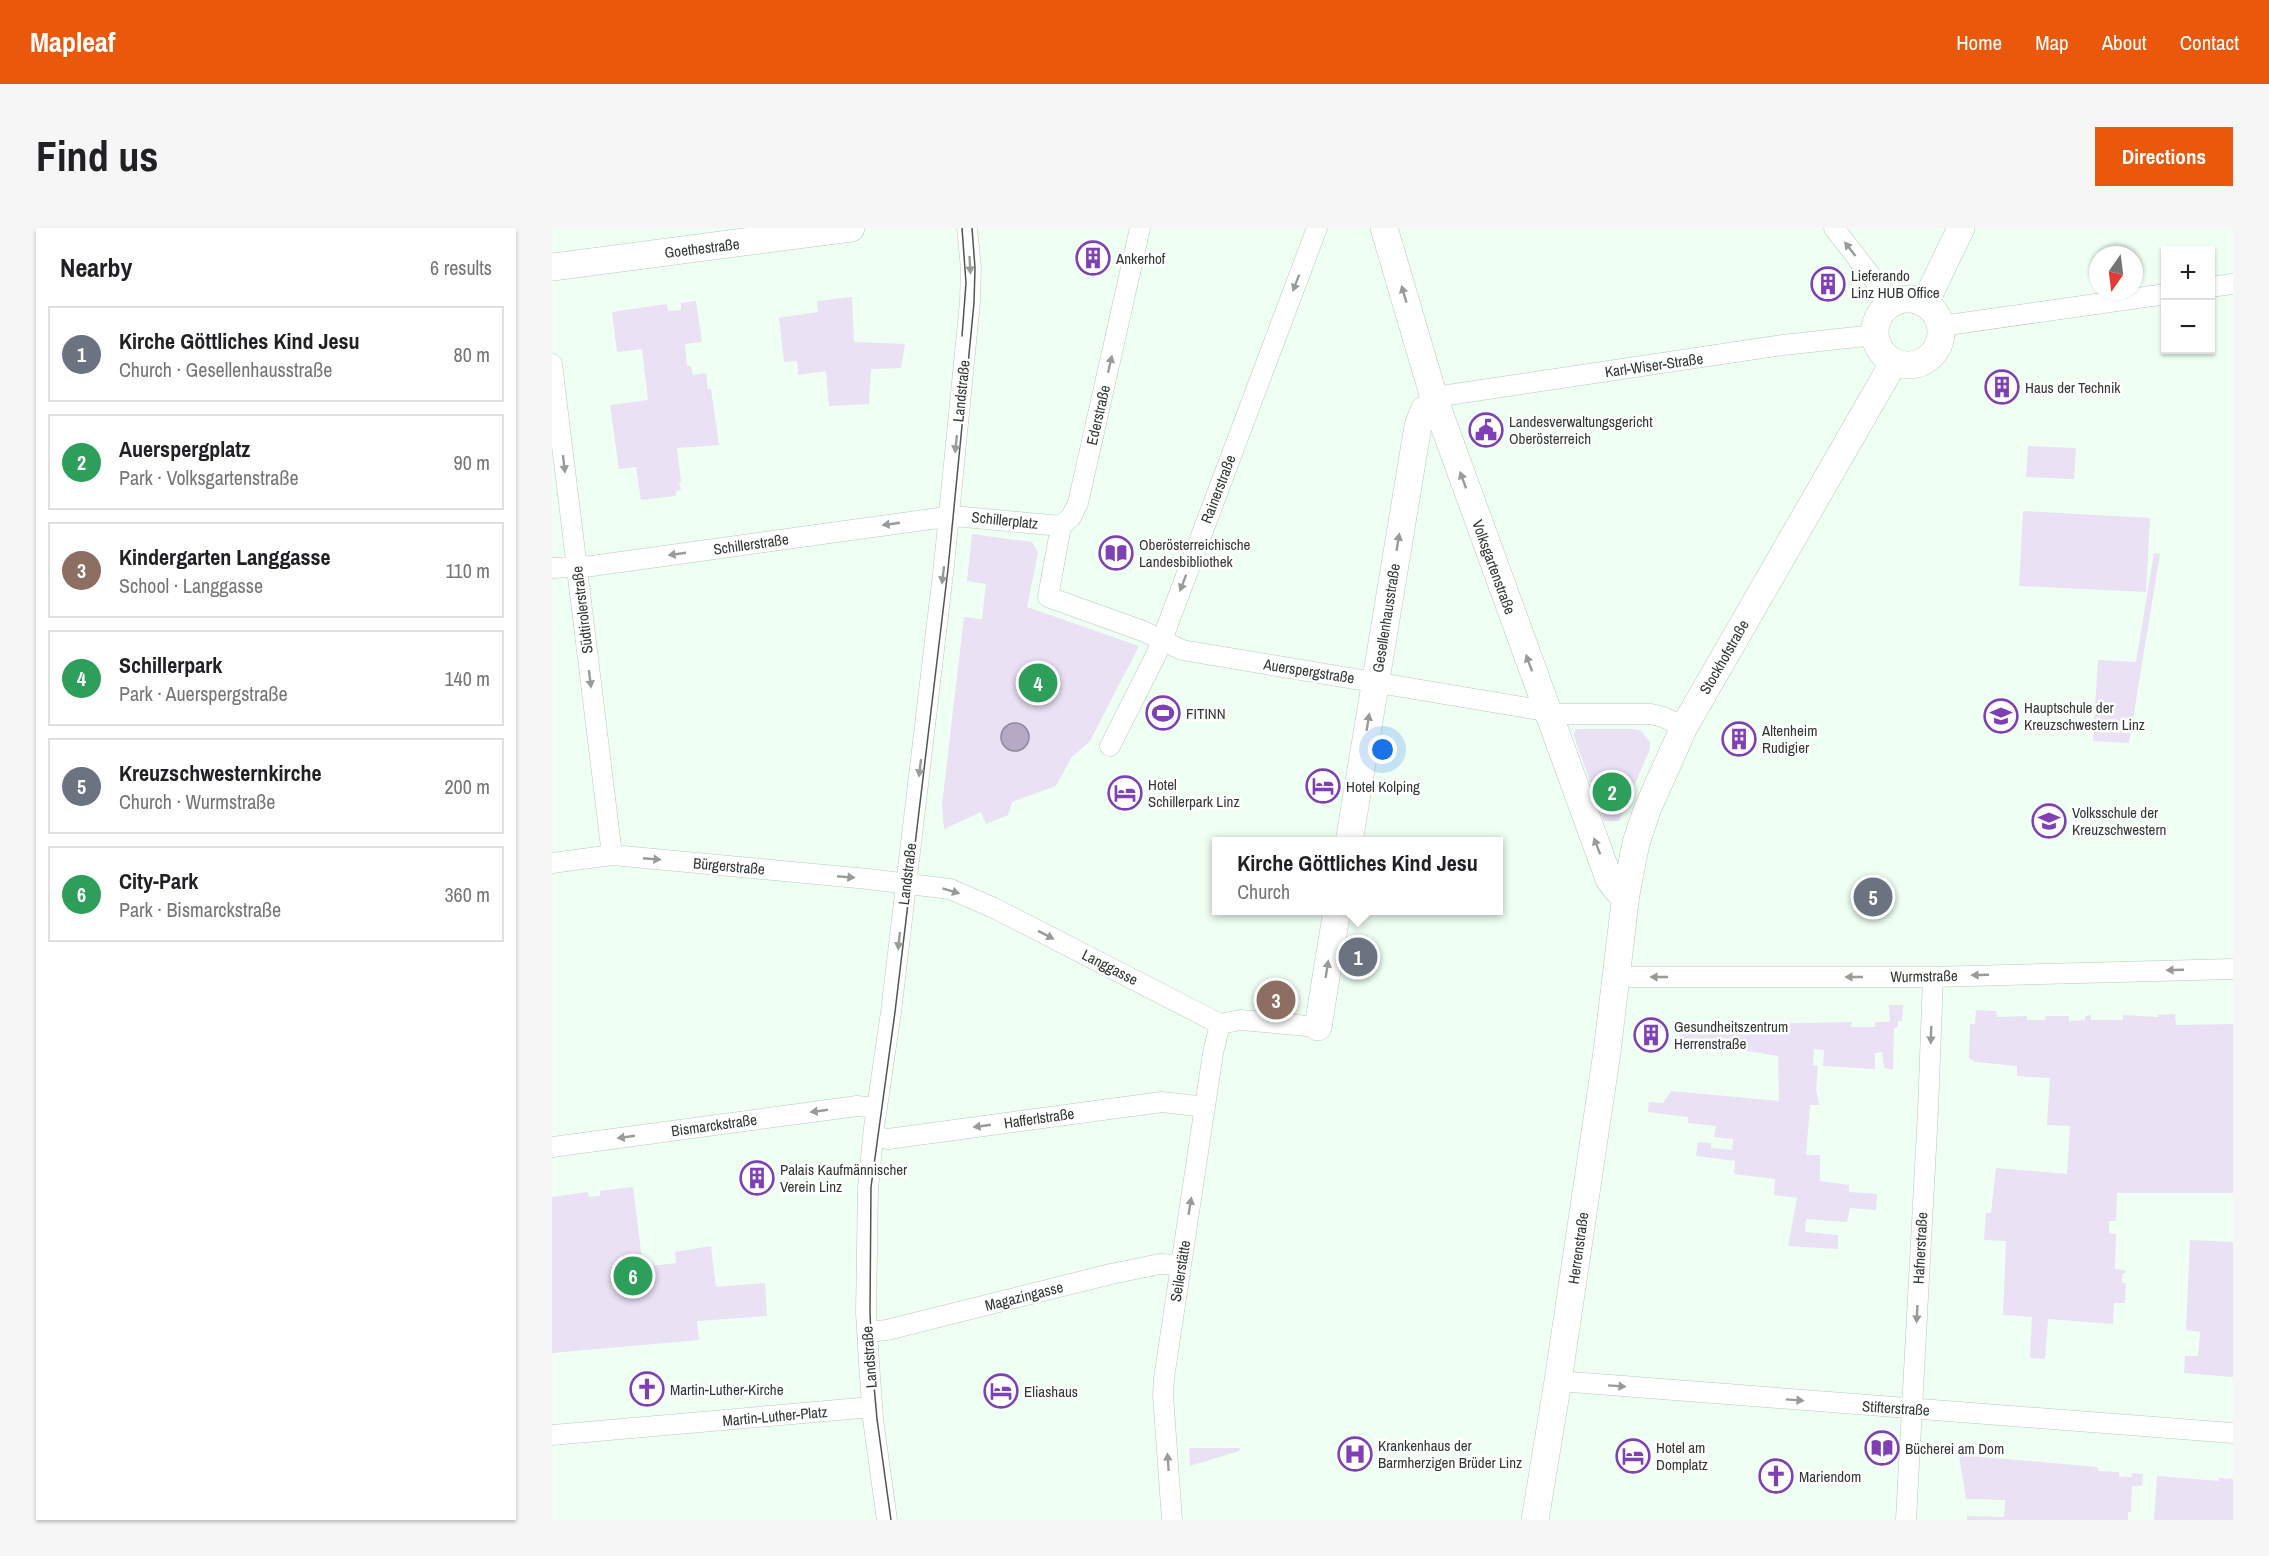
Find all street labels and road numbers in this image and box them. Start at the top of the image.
street label: Goethestraße [663,233,741,263]
street label: Karl-Wiser-Straße [1603,348,1705,382]
street label: Landstraße [947,359,975,423]
street label: Ederstraße [1081,383,1115,447]
street label: Rainerstraße [1195,452,1241,526]
street label: Schillerplatz [971,506,1039,534]
street label: Volksgartenstraße [1467,517,1521,617]
street label: Schillerstraße [712,528,790,560]
street label: Gesellenhausstraße [1367,562,1405,674]
street label: Südtirolerstraße [566,565,598,655]
street label: Stockhofstraße [1694,616,1754,698]
street label: Auerspergstraße [1261,653,1356,689]
street label: Landstraße [893,842,921,906]
street label: Bürgerstraße [692,852,766,880]
street label: Langgasse [1078,944,1142,990]
street label: Wurmstraße [1890,965,1958,987]
street label: Hafferlstraße [1002,1103,1076,1133]
street label: Bismarckstraße [670,1109,758,1141]
street label: Herrenstraße [1563,1211,1593,1285]
street label: Hafnerstraße [1908,1211,1932,1284]
street label: Seilerstätte [1165,1238,1195,1303]
street label: Magazingasse [983,1276,1066,1316]
street label: Landstraße [856,1325,882,1389]
street label: Stifterstraße [1862,1395,1931,1421]
street label: Martin-Luther-Platz [722,1401,828,1431]

